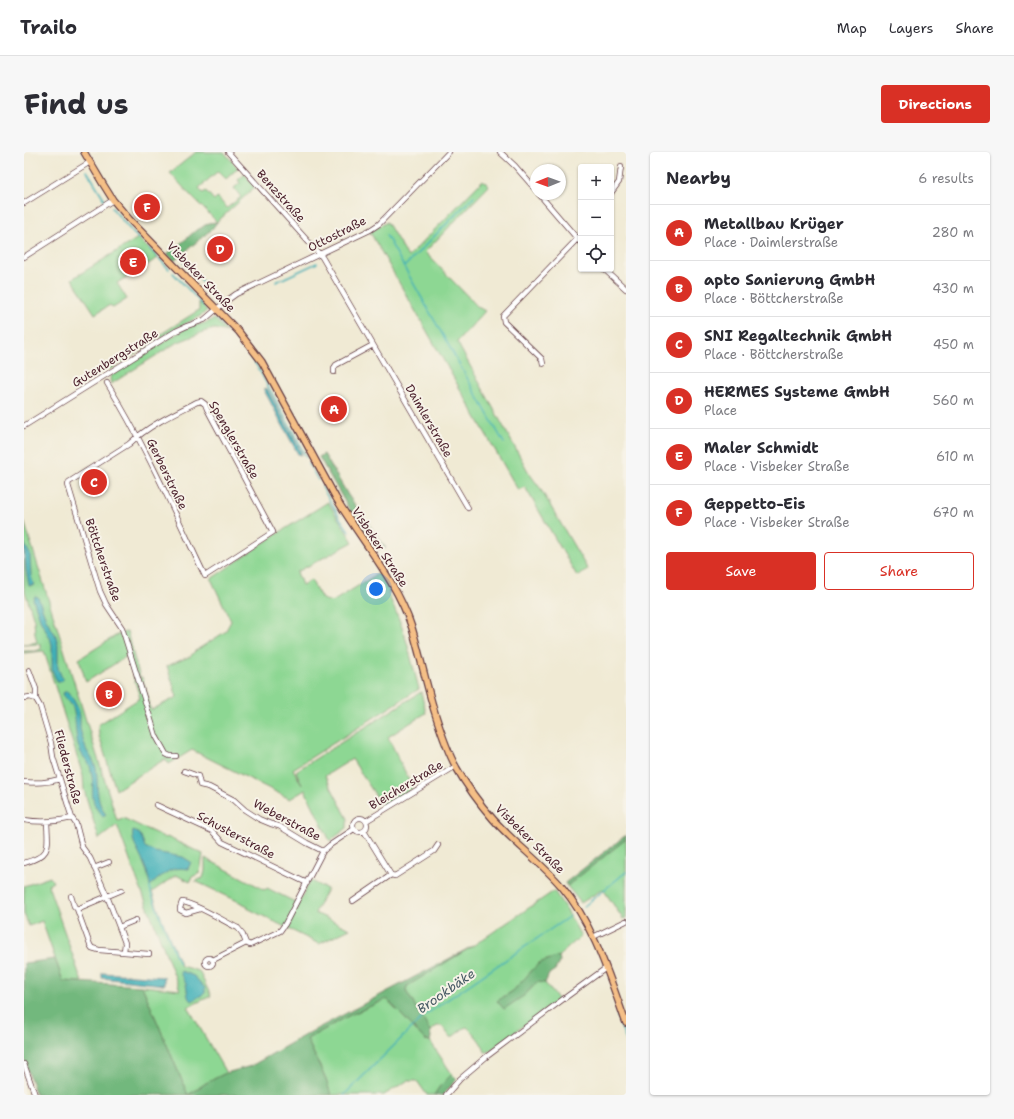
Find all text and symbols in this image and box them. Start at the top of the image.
text: Trailo [20,15,77,40]
text: Map [837,19,867,37]
text: Layers [889,19,933,37]
text: Share [955,19,994,37]
text: Find us [24,85,129,123]
button: Directions [881,85,990,123]
north arrow [530,164,566,200]
map controls [578,164,614,272]
button: + [578,164,614,200]
street label: Benzstraße [253,166,309,226]
text: Nearby [666,167,731,189]
text: 6 results [918,170,974,187]
pin: F [134,192,160,222]
button: − [578,200,614,236]
street label: Ottostraße [305,212,369,256]
text: Metallbau Krüger [704,214,844,234]
text: A [674,224,684,241]
text: 280 m [932,224,974,241]
pin: D [207,234,233,264]
text: Place · Daimlerstraße [704,234,838,251]
button: locate [578,236,614,272]
street label: Visbeker Straße [163,238,239,316]
pin: E [120,247,146,277]
text: apto Sanierung GmbH [704,270,875,290]
text: B [675,280,683,297]
text: 430 m [932,280,974,297]
text: Place · Böttcherstraße [704,290,844,307]
street label: Gutenbergstraße [69,325,161,391]
text: SNI Regaltechnik GmbH [704,326,892,346]
text: C [675,336,683,353]
text: 450 m [933,336,974,353]
text: Place · Böttcherstraße [704,346,844,363]
street label: Daimlerstraße [402,382,456,461]
text: HERMES Systeme GmbH [704,382,890,402]
text: D [674,392,684,409]
text: 560 m [933,392,974,409]
pin: A [321,394,347,424]
street label: Spenglerstraße [205,398,263,482]
text: Place [704,402,737,419]
street label: Gerberstraße [143,436,191,513]
text: Maler Schmidt [704,438,819,458]
text: E [675,448,683,465]
text: 610 m [936,448,974,465]
text: Place · Visbeker Straße [704,458,850,475]
pin: C [81,467,107,497]
text: Geppetto-Eis [704,494,805,514]
street label: Visbeker Straße [348,504,412,590]
text: F [675,504,683,521]
text: 670 m [933,504,974,521]
text: Place · Visbeker Straße [704,514,850,531]
street label: Böttcherstraße [81,516,125,604]
button: Save [666,552,816,590]
button: Share [824,552,974,590]
your location [366,579,386,599]
pin: B [96,679,122,709]
street label: Fliederstraße [50,728,86,806]
street label: Bleicherstraße [366,757,446,813]
street label: Weberstraße [250,795,324,845]
street label: Visbeker Straße [492,801,568,877]
street label: Schusterstraße [194,808,278,862]
water label: Brookbäke [414,965,478,1017]

